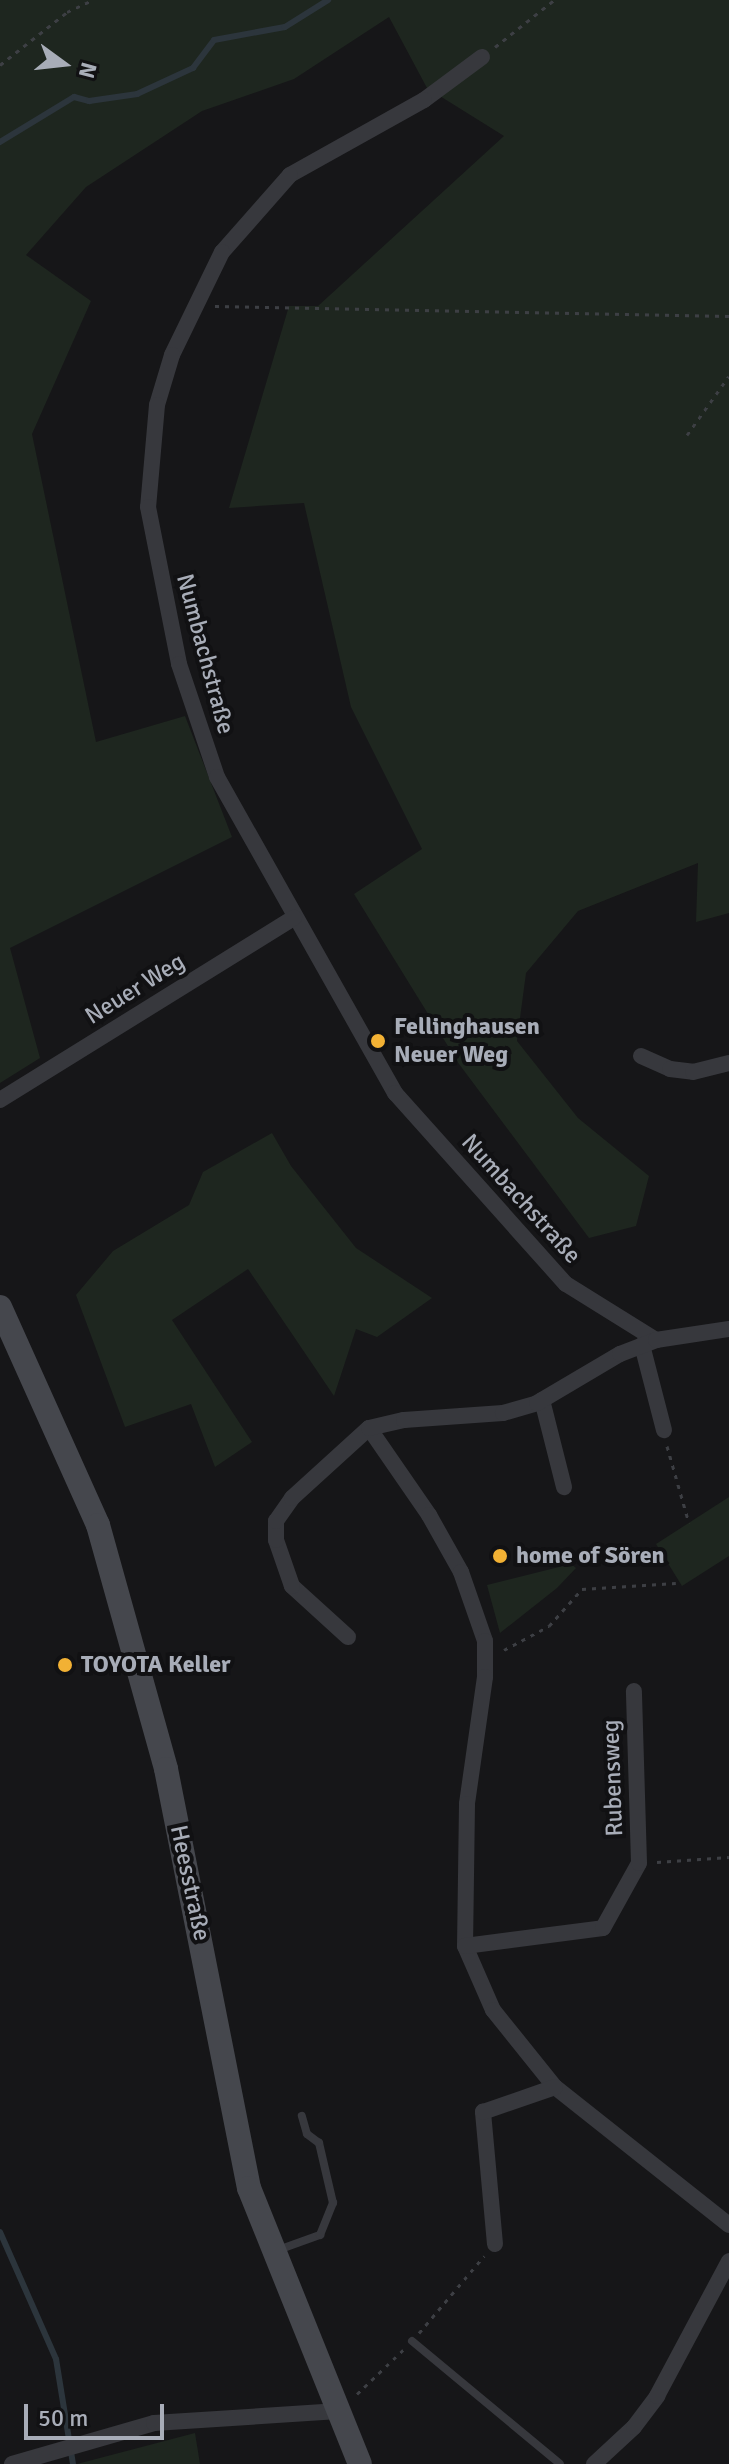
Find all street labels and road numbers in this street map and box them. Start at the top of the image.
street label: Numbachstraße [170,571,240,737]
street label: Neuer Weg [80,947,190,1031]
street label: Numbachstraße [455,1128,587,1270]
street label: Rubensweg [597,1719,629,1837]
street label: Heesstraße [164,1823,216,1943]

